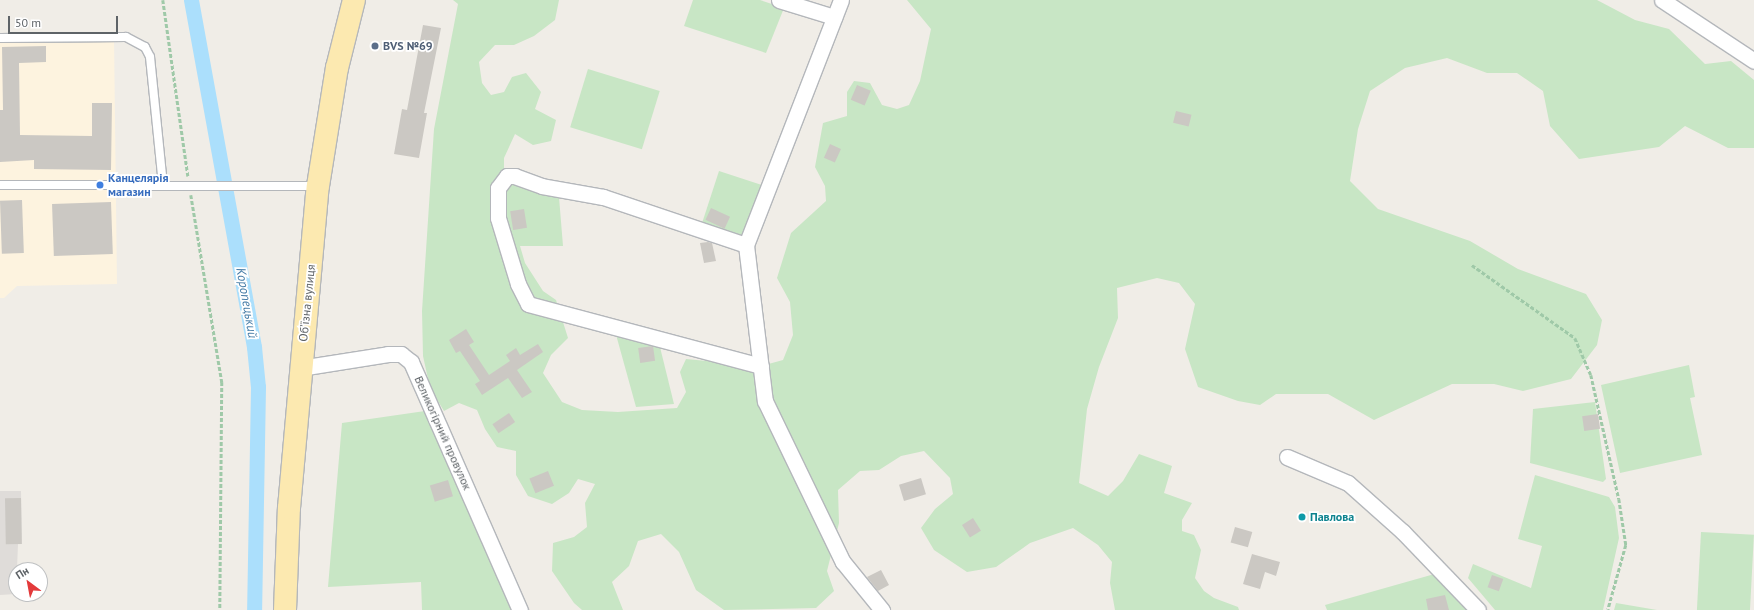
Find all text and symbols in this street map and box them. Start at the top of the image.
scale bar [10,8,120,34]
text: 50 m [15,15,41,30]
place label: BVS №69 [383,39,433,53]
marker: BVS №69 [370,41,380,51]
place label: Канцелярія магазин [108,171,168,199]
marker: Канцелярія магазин [95,180,105,190]
street label: Обʼїзна вулиця [296,264,318,342]
water label: Коропецький [232,266,260,340]
street label: Великогірний провулок [411,374,475,492]
place label: Павлова [1310,510,1354,524]
marker: Павлова [1297,512,1307,522]
north arrow [8,562,48,602]
text: Пн [13,563,31,582]

